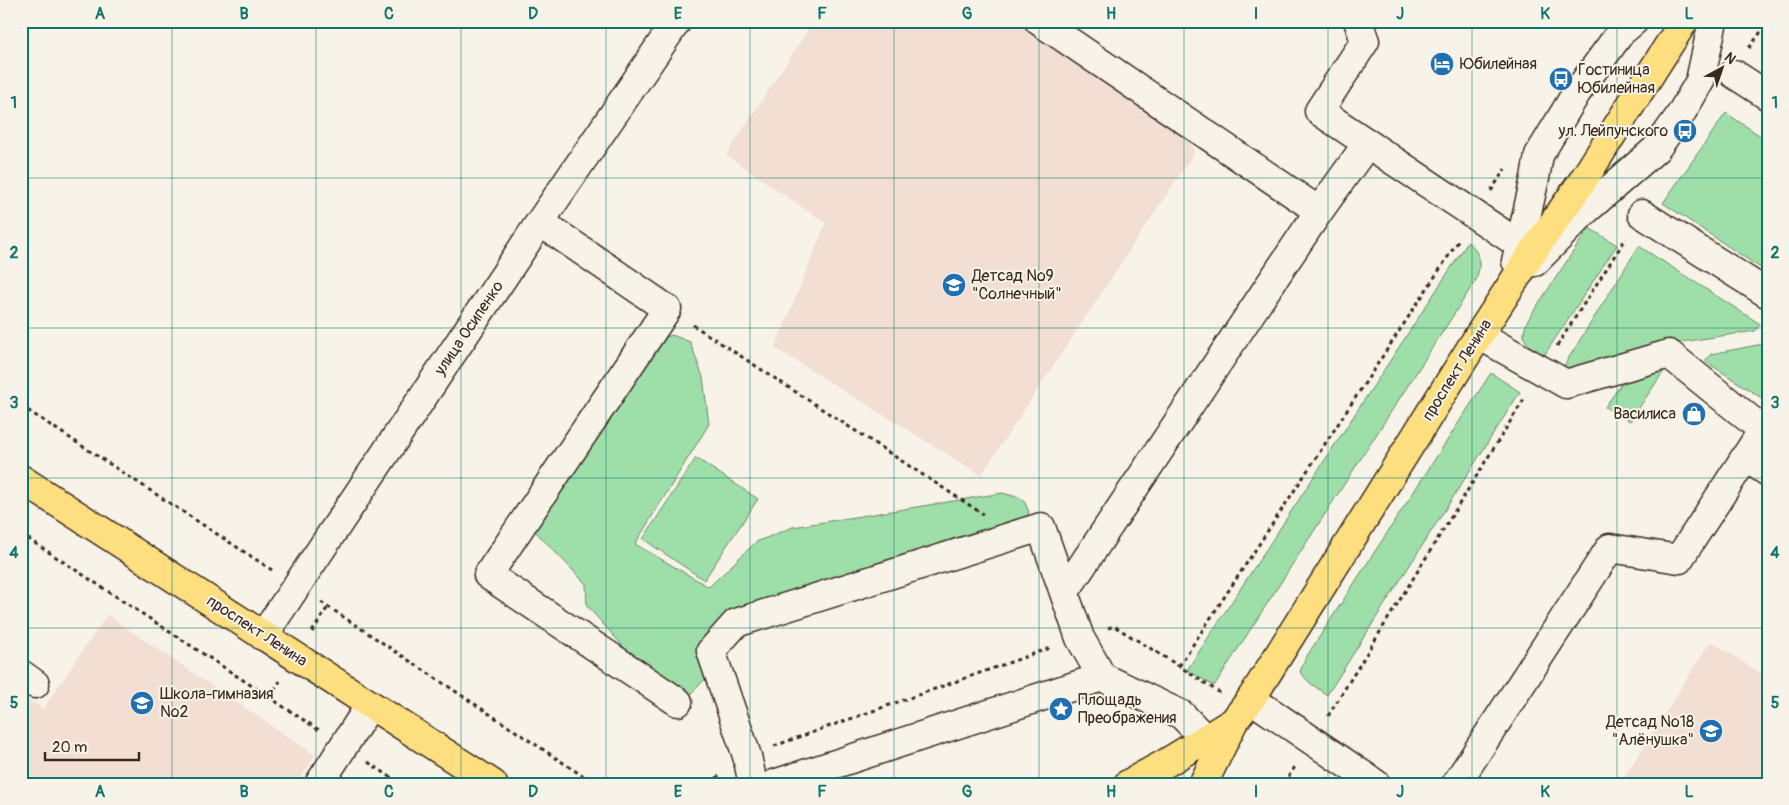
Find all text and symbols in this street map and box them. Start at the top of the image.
text: A [95,4,106,24]
text: B [239,4,249,24]
text: C [384,4,394,24]
text: D [528,4,538,24]
text: E [674,4,683,24]
text: F [817,4,827,24]
text: G [962,4,973,24]
text: H [1106,4,1116,24]
text: I [1254,4,1258,24]
text: J [1396,4,1404,24]
text: K [1540,4,1550,24]
text: L [1684,4,1694,24]
north arrow [1696,42,1746,92]
text: N [1721,49,1739,68]
hotel icon: Юбилейная [1429,51,1455,77]
place label: Юбилейная [1460,54,1537,74]
place label: Гостиница Юбилейная [1578,60,1655,98]
bus stop icon: Гостиница Юбилейная [1548,66,1574,92]
text: 1 [11,93,17,113]
text: 1 [1772,93,1778,113]
bus stop icon: ул. Лейпунского [1672,118,1698,144]
place label: ул. Лейпунского [1558,121,1668,141]
text: 2 [10,243,19,263]
text: 2 [1771,243,1780,263]
place label: Детсад №9 "Солнечный" [971,266,1062,304]
school or university icon: Детсад №9 "Солнечный" [941,272,967,298]
street label: улица Осипенко [430,277,508,380]
street label: проспект Ленина [1418,315,1496,425]
text: 3 [10,393,19,413]
text: 3 [1771,393,1780,413]
shop icon: Василиса [1681,401,1707,427]
place label: Василиса [1613,404,1676,424]
text: 4 [9,543,19,563]
text: 4 [1770,543,1780,563]
street label: проспект Ленина [203,591,311,671]
place label: Школа-гимназия №2 [160,684,274,722]
school or university icon: Школа-гимназия №2 [129,690,155,716]
place label: Площадь Преображения [1078,690,1177,728]
text: 5 [10,693,19,713]
text: 5 [1771,693,1780,713]
place icon: Площадь Преображения [1048,696,1074,722]
place label: Детсад №18 "Алёнушка" [1605,712,1694,750]
school or university icon: Детсад №18 "Алёнушка" [1698,718,1724,744]
scale bar [45,730,139,762]
text: 20 m [52,738,87,757]
text: A [95,782,106,802]
text: B [239,782,249,802]
text: C [384,782,394,802]
text: D [528,782,538,802]
text: E [674,782,683,802]
text: F [817,782,827,802]
text: G [962,782,973,802]
text: H [1106,782,1116,802]
text: I [1254,782,1258,802]
text: J [1396,782,1404,802]
text: K [1540,782,1550,802]
text: L [1684,782,1694,802]

